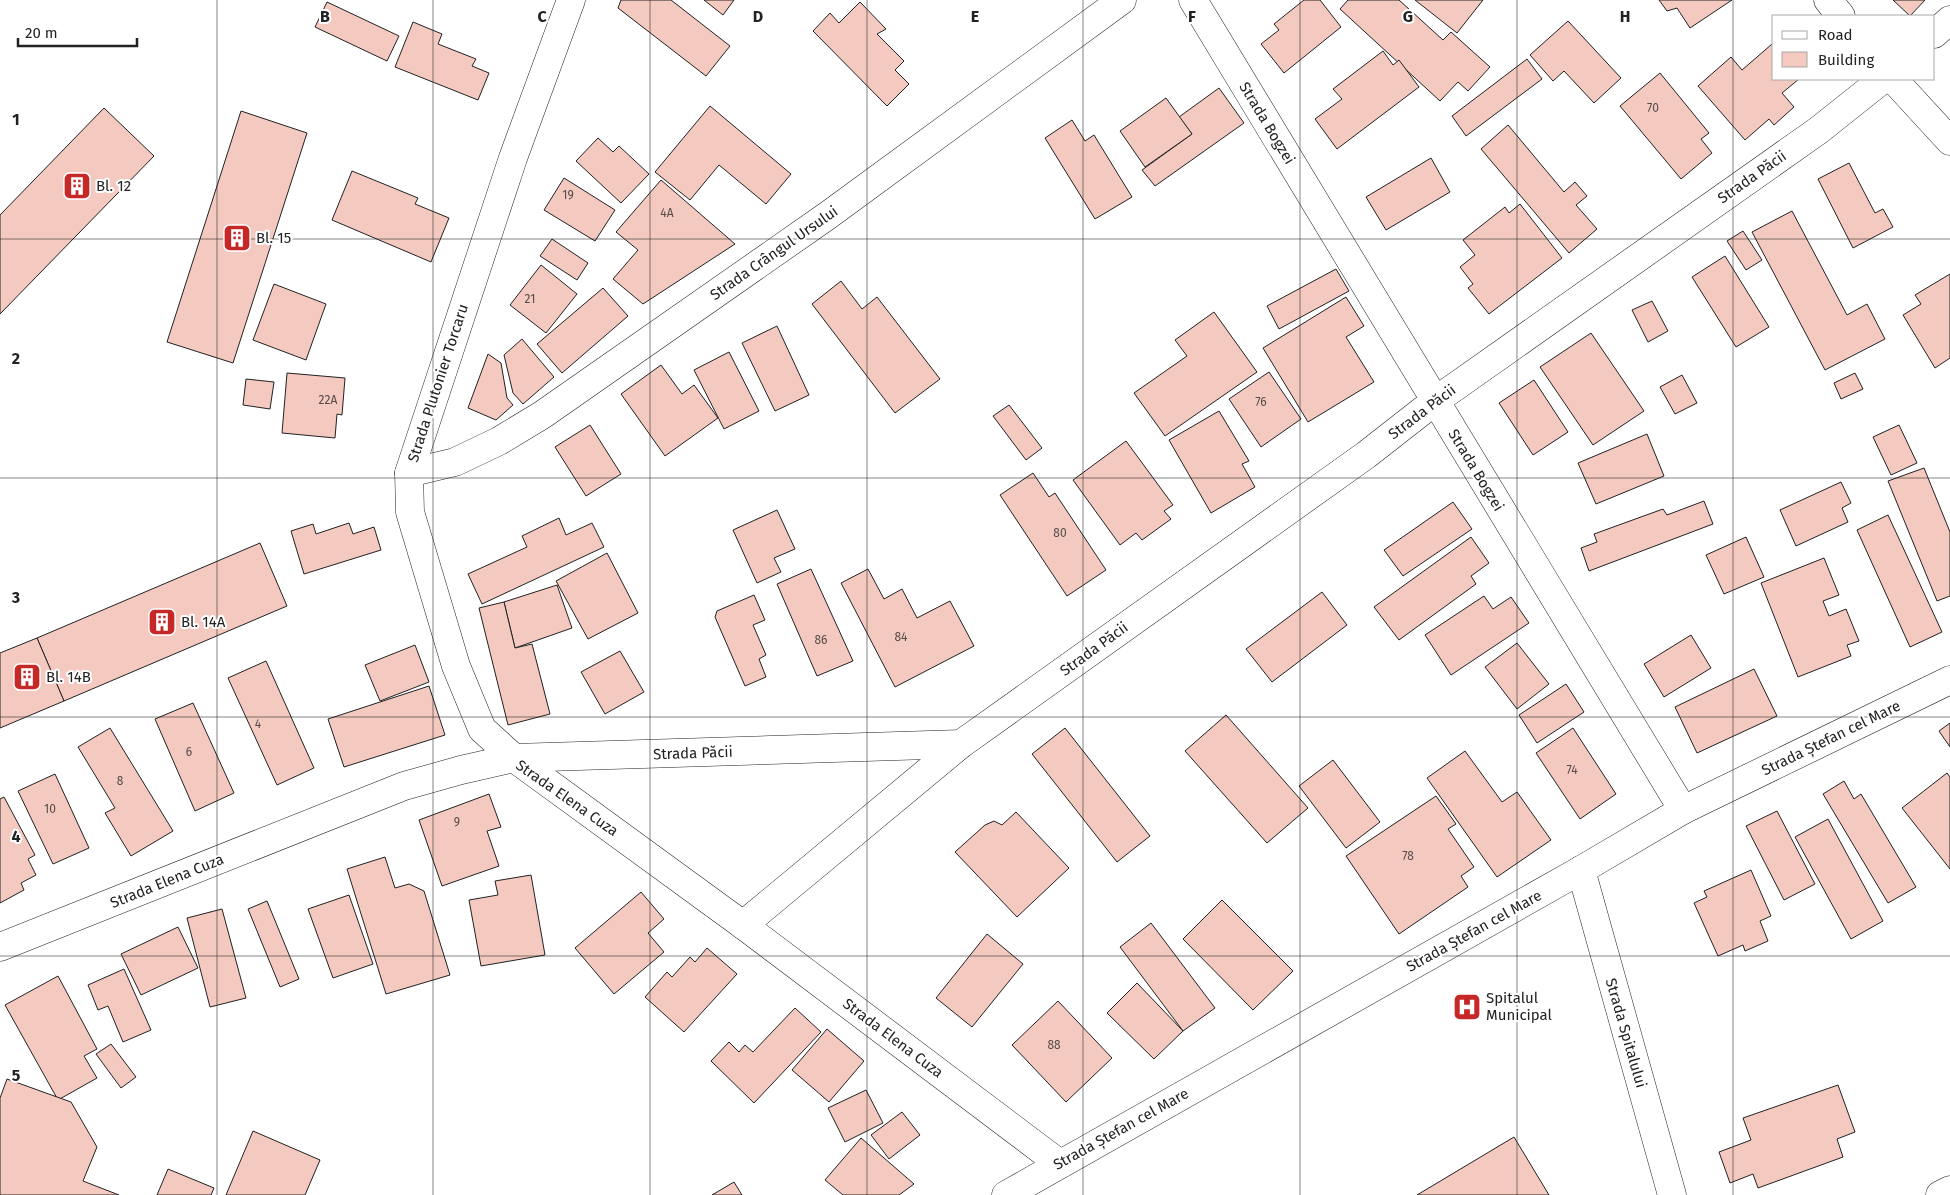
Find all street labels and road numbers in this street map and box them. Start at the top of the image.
street label: Strada Bogzei [1235,79,1299,167]
street label: Strada Păcii [1714,147,1790,207]
street label: Strada Crângul Ursului [707,202,841,304]
street label: Strada Plutonier Torcaru [404,302,472,464]
street label: Strada Păcii [1385,381,1459,443]
street label: Strada Bogzei [1444,426,1508,514]
street label: Strada Păcii [1056,618,1132,680]
street label: Strada Ștefan cel Mare [1759,697,1904,780]
street label: Strada Păcii [653,743,733,763]
street label: Strada Elena Cuza [512,756,622,840]
street label: Strada Elena Cuza [108,850,226,912]
street label: Strada Ștefan cel Mare [1403,886,1545,977]
street label: Strada Spitalului [1602,976,1650,1090]
street label: Strada Elena Cuza [839,994,947,1082]
street label: Strada Ștefan cel Mare [1050,1084,1192,1175]

